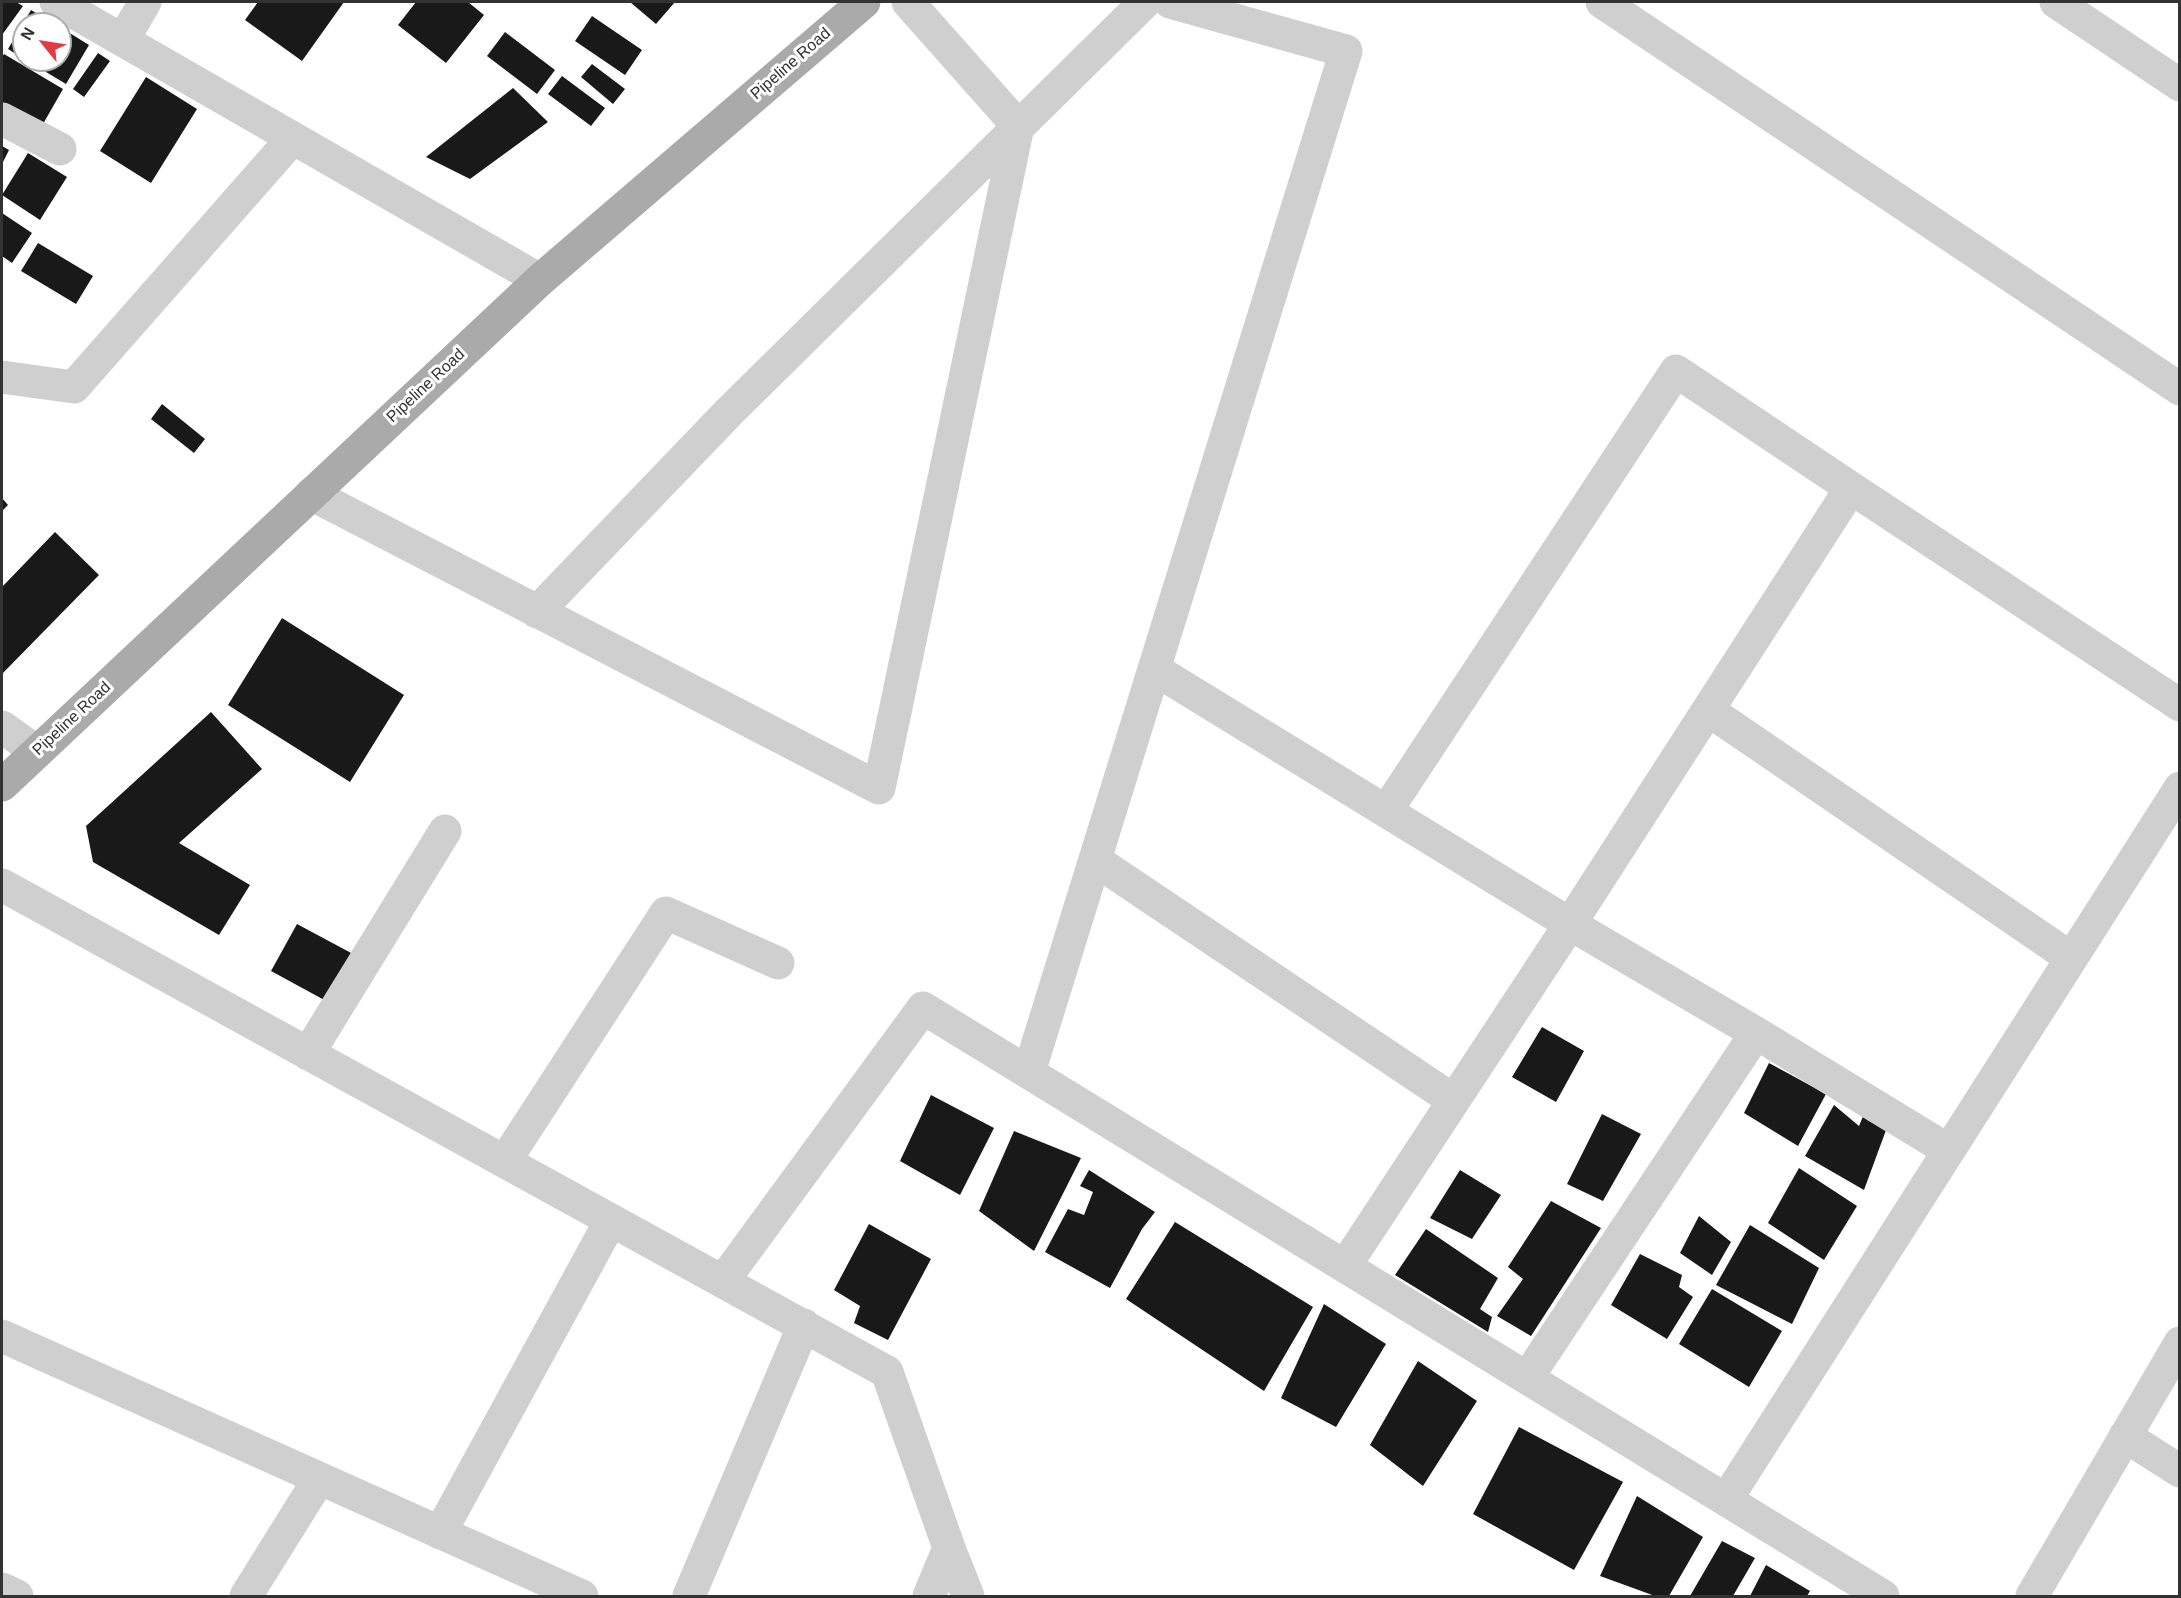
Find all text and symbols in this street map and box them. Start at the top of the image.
north arrow [12,12,72,72]
text: N [17,24,38,43]
street label: Pipeline Road [747,24,835,104]
street label: Pipeline Road [383,345,469,427]
street label: Pipeline Road [29,678,115,760]

